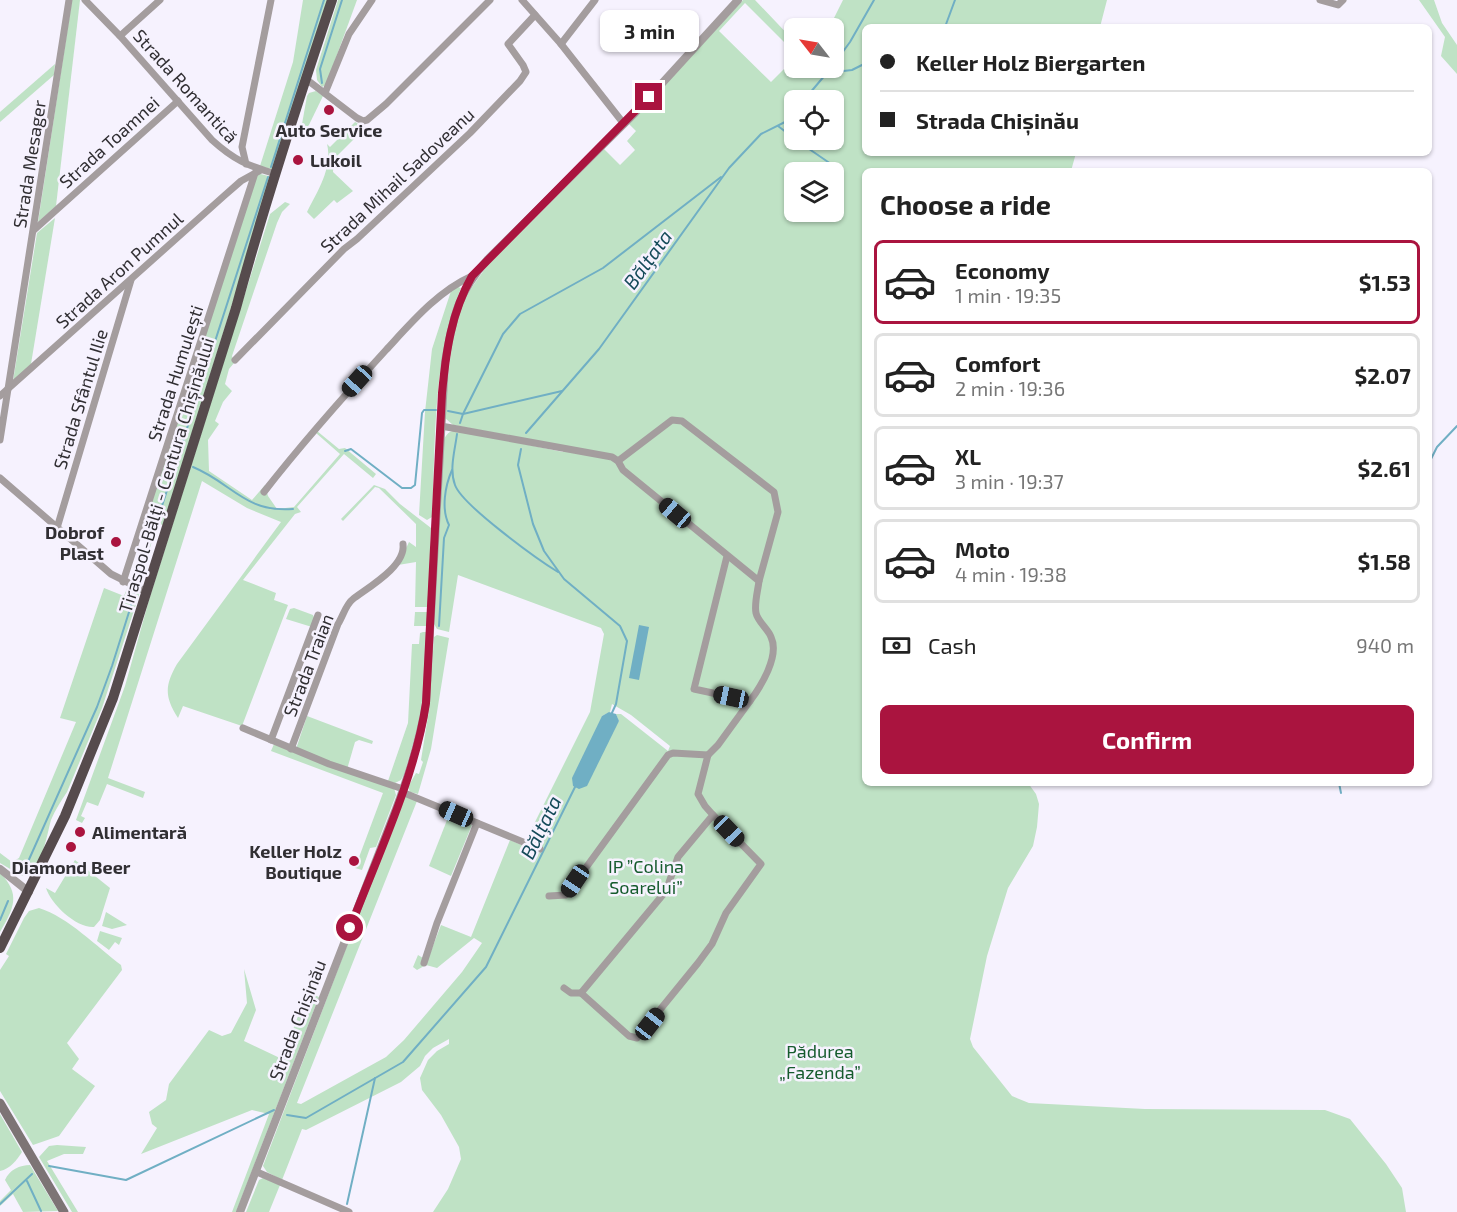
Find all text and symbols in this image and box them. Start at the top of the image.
callout: 3 min [600,10,698,52]
north arrow [784,18,844,78]
map controls [784,18,844,222]
text: 3 min [624,19,675,43]
street label: Strada Romantică [129,25,243,147]
text: Keller Holz Biergarten [916,49,1145,75]
route end [635,83,662,110]
button: locate [784,90,844,150]
street label: Strada Toamnei [55,91,163,193]
street label: Strada Mesager [8,98,50,230]
street label: Strada Mihail Sadoveanu [316,103,478,257]
marker: Auto Service [322,103,336,117]
text: Strada Chișinău [916,107,1079,133]
place label: Auto Service [275,119,383,141]
place label: Lukoil [310,149,362,171]
marker: Lukoil [291,153,305,167]
button: layers [784,162,844,222]
text: Choose a ride [880,188,1051,220]
street label: Strada Aron Pumnul [51,207,188,333]
water label: Bălţata [617,225,677,294]
icon: car [883,255,937,309]
text: Economy [955,257,1050,283]
text: $1.53 [1359,269,1411,295]
text: 1 min · 19:35 [955,283,1061,307]
street label: Strada Humulești [143,302,208,444]
street label: Strada Sfântul Ilie [48,326,112,472]
street label: Tiraspol-Bălţi - Centura Chișinăului [114,335,219,616]
icon: car [883,348,937,402]
text: Comfort [955,350,1040,376]
car [338,362,376,400]
text: $2.07 [1355,362,1411,388]
text: 2 min · 19:36 [955,376,1065,400]
icon: car [883,441,937,495]
text: XL [955,443,981,469]
text: $2.61 [1358,455,1411,481]
text: 3 min · 19:37 [955,469,1064,493]
car [655,495,695,531]
place label: Dobrof Plast [45,521,105,564]
icon: car [883,534,937,588]
marker: Dobrof Plast [109,535,123,549]
text: Moto [955,536,1010,562]
text: $1.58 [1358,548,1411,574]
text: 4 min · 19:38 [955,562,1067,586]
street label: Strada Traian [278,610,338,720]
icon: cash [880,629,913,662]
text: Cash [928,632,977,658]
text: 940 m [1356,633,1414,657]
car [712,684,750,710]
button: Confirm [880,705,1414,774]
water label: Bălţata [514,791,566,863]
car [436,798,476,830]
car [710,812,748,850]
place label: Alimentară [92,821,187,843]
marker: Alimentară [73,825,87,839]
marker: Diamond Beer [64,840,78,854]
place label: Keller Holz Boutique [249,840,342,883]
marker: Keller Holz Boutique [347,854,361,868]
park label: IP ”Colina Soarelui” [608,855,684,898]
place label: Diamond Beer [12,856,131,878]
car [557,861,593,901]
route start [336,914,363,941]
street label: Strada Chișinău [264,957,331,1084]
car [632,1004,668,1044]
park label: Pădurea „Fazenda” [779,1040,861,1083]

